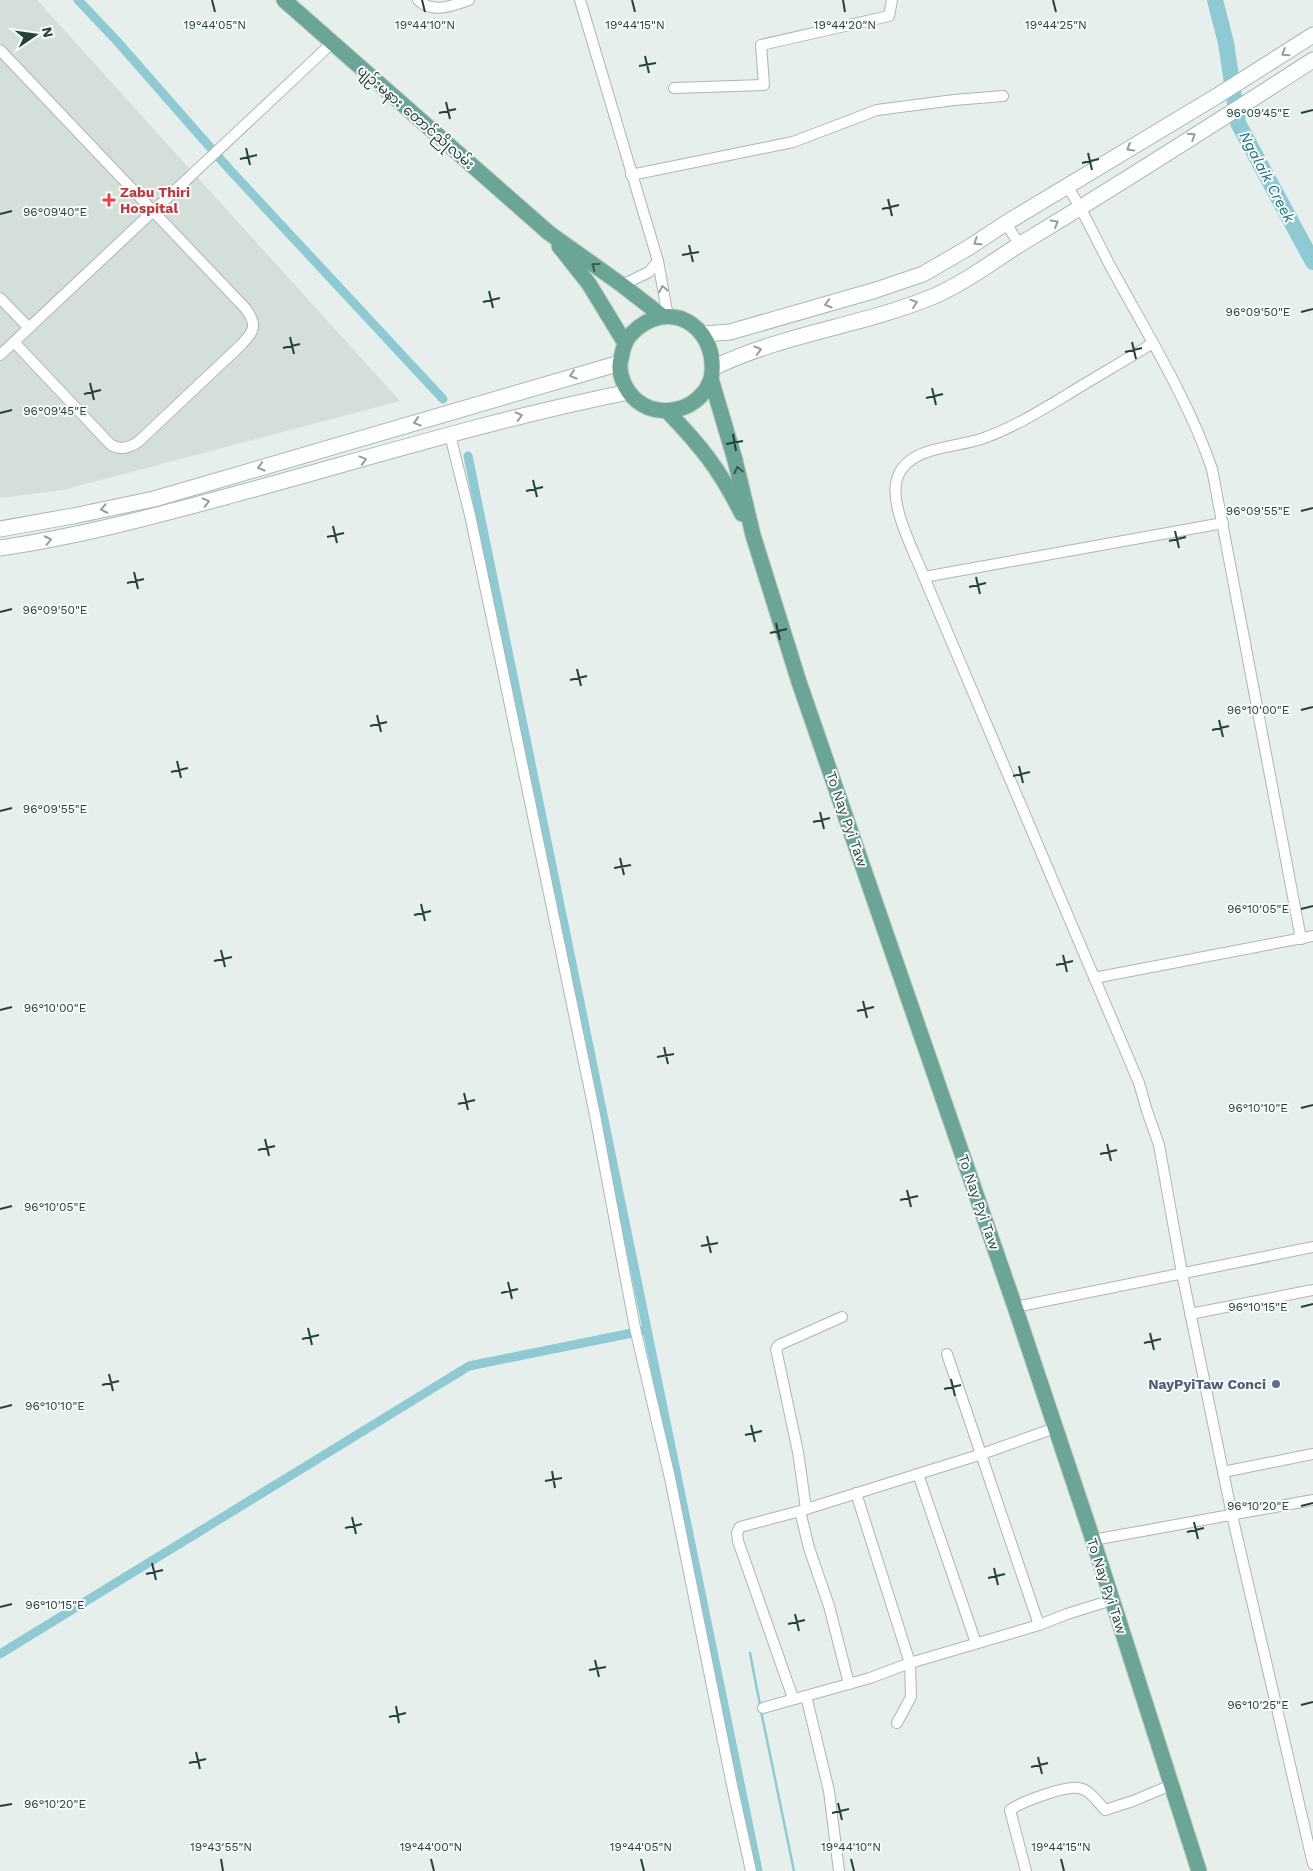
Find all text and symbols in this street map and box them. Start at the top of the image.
north arrow [10,10,60,60]
text: 19°44'05"N [184,18,246,32]
text: 19°44'10"N [395,18,455,32]
text: 19°44'15"N [605,18,665,32]
text: 19°44'20"N [814,18,876,32]
text: 19°44'25"N [1025,18,1087,32]
text: N [39,25,57,39]
one-way arrow [1282,46,1291,56]
street label: ပျဉ်းမနား တောင်ညိုလမ်း [352,60,479,175]
text: 96°09'45"E [1226,106,1290,120]
water label: Ngalaik Creek [1235,128,1299,226]
one-way arrow [1187,133,1196,143]
one-way arrow [1127,141,1136,151]
place label: Zabu Thiri Hospital [120,184,190,216]
marker: Zabu Thiri Hospital [102,193,116,207]
text: 96°09'40"E [23,205,87,219]
one-way arrow [1049,220,1058,230]
one-way arrow [974,236,983,245]
one-way arrow [592,263,601,272]
one-way arrow [658,285,669,293]
one-way arrow [824,298,832,308]
one-way arrow [909,299,918,309]
text: 96°09'50"E [1226,305,1291,319]
one-way arrow [754,345,762,355]
one-way arrow [569,370,578,380]
text: 96°09'45"E [23,404,87,418]
one-way arrow [515,412,523,422]
one-way arrow [414,417,422,427]
one-way arrow [358,455,366,465]
one-way arrow [258,462,266,472]
one-way arrow [733,466,744,475]
one-way arrow [202,497,210,508]
one-way arrow [100,504,109,514]
text: 96°09'55"E [1226,504,1291,518]
one-way arrow [44,535,53,546]
text: 96°09'50"E [23,603,88,617]
text: 96°10'00"E [1227,703,1290,717]
street label: To Nay Pyi Taw [823,769,871,869]
text: 96°09'55"E [23,802,88,816]
text: 96°10'05"E [1227,902,1289,916]
text: 96°10'00"E [24,1001,87,1015]
text: 96°10'10"E [1228,1101,1288,1115]
street label: To Nay Pyi Taw [955,1152,1003,1252]
text: 96°10'05"E [24,1200,86,1214]
text: 96°10'15"E [1228,1300,1288,1314]
place label: NayPyiTaw Conci [1148,1376,1266,1392]
marker: NayPyiTaw Conci [1270,1378,1282,1390]
text: 96°10'10"E [25,1399,85,1413]
text: 96°10'20"E [1227,1499,1289,1513]
street label: To Nay Pyi Taw [1084,1536,1130,1636]
text: 96°10'15"E [25,1598,85,1612]
text: 96°10'25"E [1227,1698,1289,1712]
text: 96°10'20"E [24,1797,86,1811]
text: 19°43'55"N [190,1840,252,1854]
text: 19°44'00"N [400,1840,462,1854]
text: 19°44'05"N [610,1840,672,1854]
text: 19°44'10"N [821,1840,881,1854]
text: 19°44'15"N [1031,1840,1091,1854]

